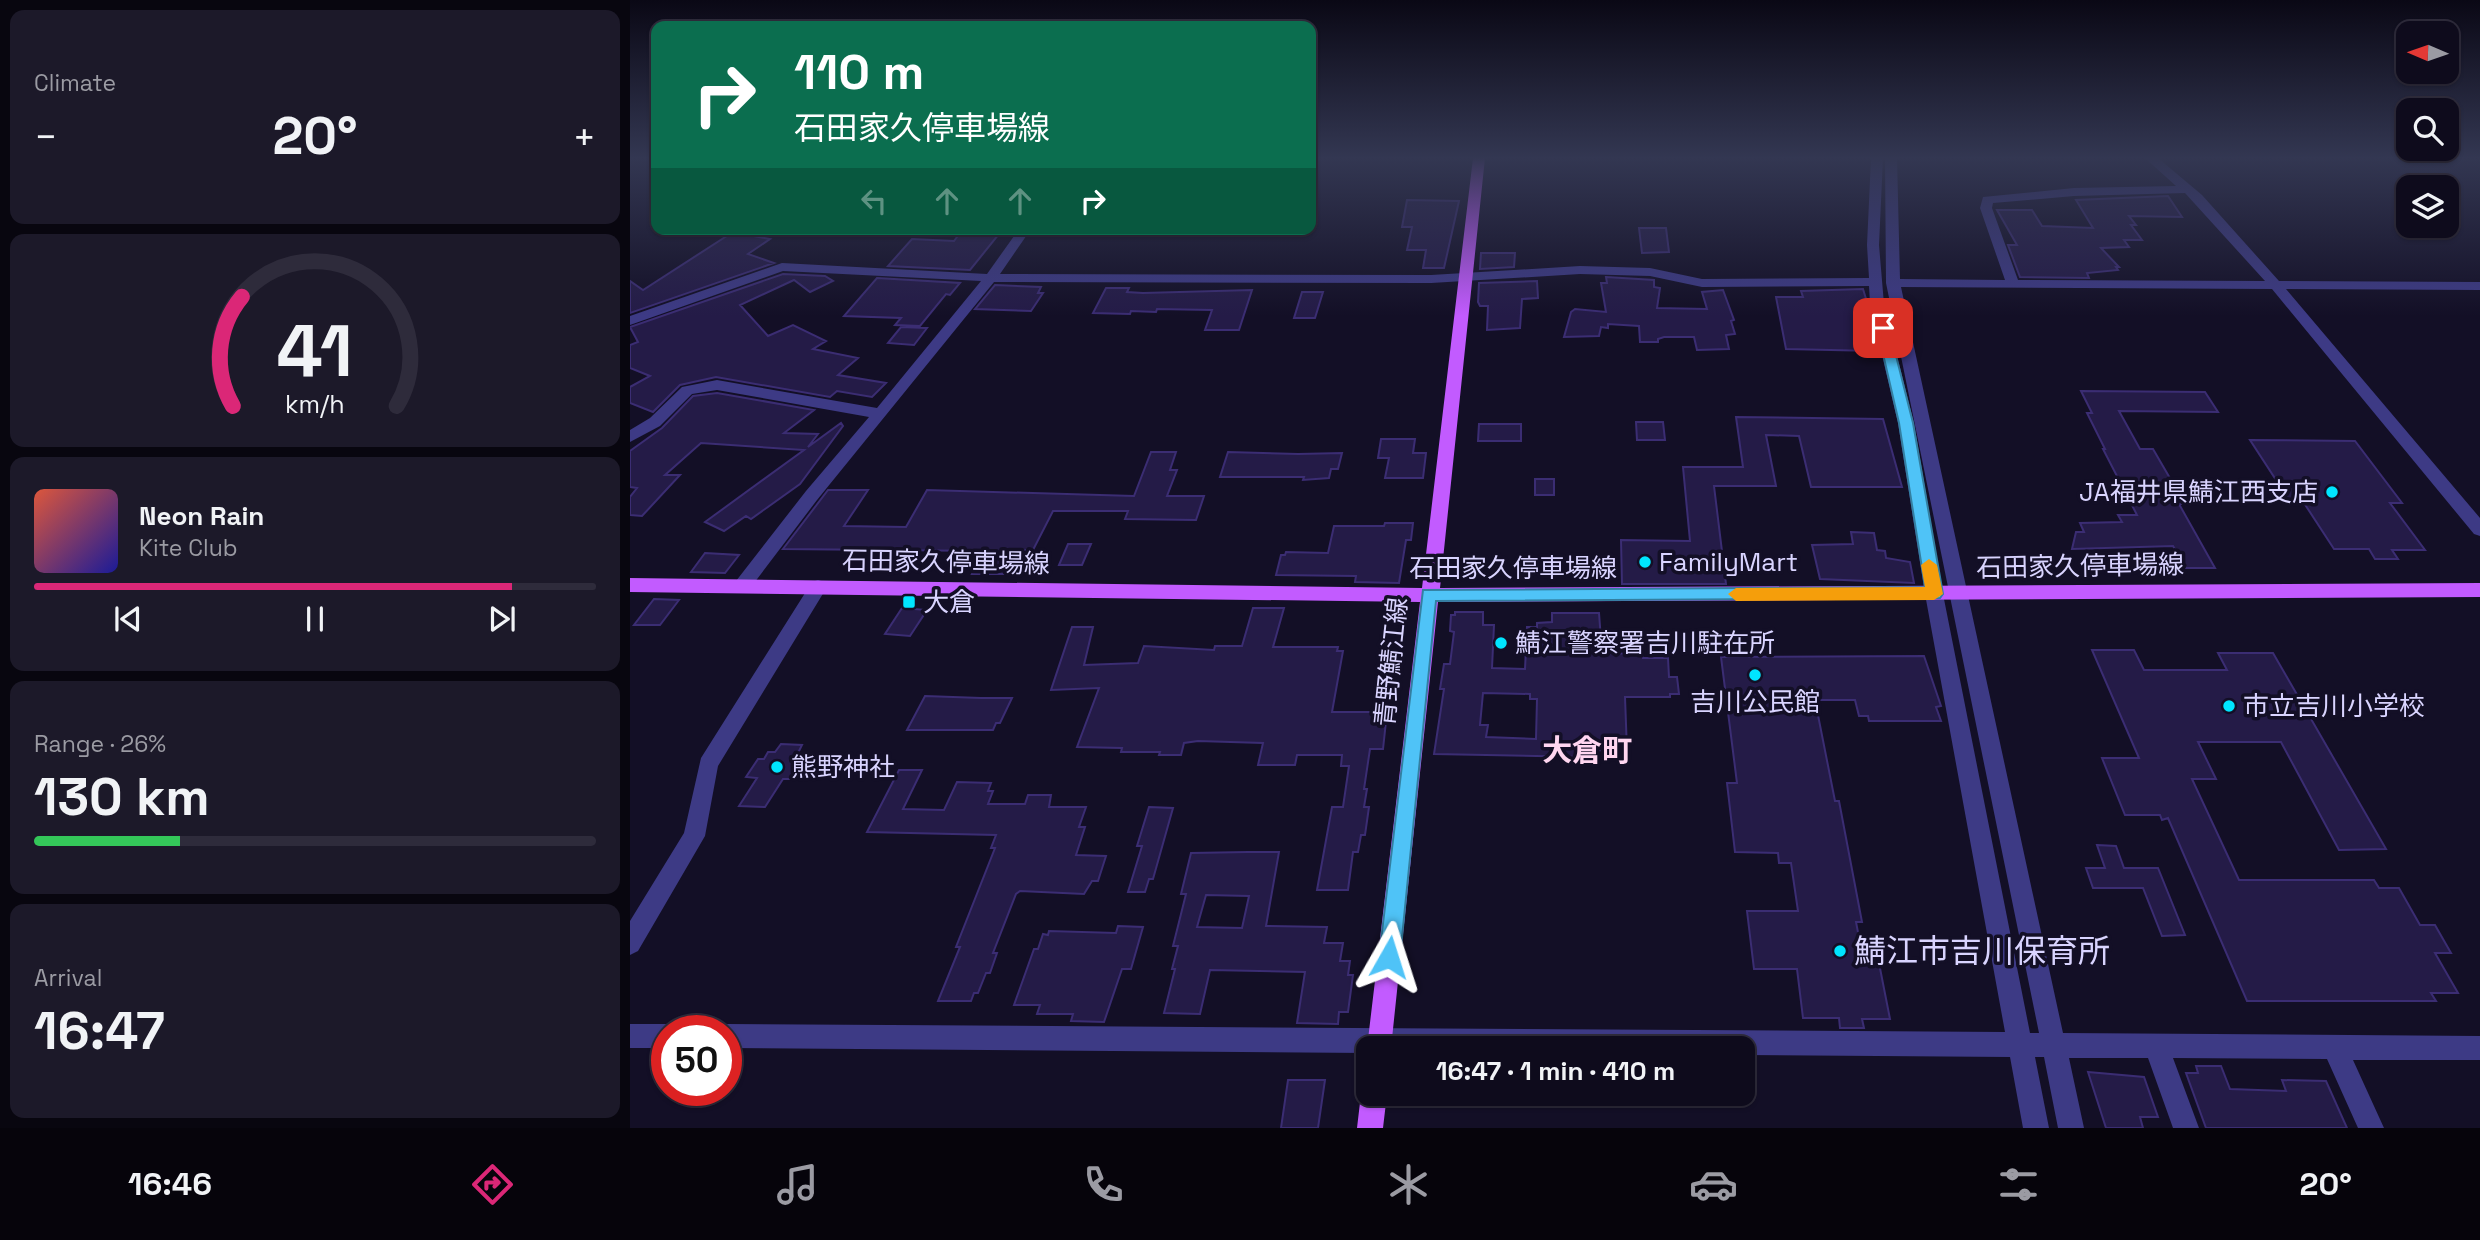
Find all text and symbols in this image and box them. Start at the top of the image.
north arrow [2396,21,2459,84]
map controls [2396,21,2459,238]
text: 110 m [794,41,924,103]
icon: right [679,49,770,140]
text: Climate [34,68,116,98]
button: search [2396,98,2459,161]
text: 20° [272,103,358,169]
text: 石田家久停車場線 [794,108,1050,148]
text: − [34,113,58,161]
text: + [572,113,596,161]
button: layers [2396,175,2459,238]
icon: left [855,182,893,220]
icon: ahead [928,182,966,220]
icon: ahead [1001,182,1039,220]
icon: right [1074,182,1112,220]
pin [1853,298,1913,358]
text: 41 [277,305,353,398]
icon: arrive [1864,309,1902,347]
text: km/h [285,388,345,420]
place label: JA福井県鯖江西支店 [2079,475,2318,509]
marker: JA福井県鯖江西支店 [2324,484,2340,500]
text: Neon Rain [139,499,264,533]
text: Kite Club [139,533,238,563]
street label: 石田家久停車場線 [842,543,1050,581]
place label: FamilyMart [1659,545,1798,579]
street label: 石田家久停車場線 [1976,547,2184,585]
street label: 石田家久停車場線 [1409,551,1617,585]
marker: FamilyMart [1637,554,1653,570]
place label: 大倉 [923,585,975,619]
marker: 大倉 [901,594,917,610]
street label: 青野鯖江線 [1367,596,1415,728]
icon: previous [109,600,147,638]
icon: pause [296,600,334,638]
icon: next [483,600,521,638]
place label: 鯖江警察署吉川駐在所 [1515,626,1775,660]
marker: 鯖江警察署吉川駐在所 [1493,635,1509,651]
marker: 吉川公民館 [1747,667,1763,683]
place label: 吉川公民館 [1690,685,1820,719]
place label: 市立吉川小学校 [2243,689,2425,723]
marker: 市立吉川小学校 [2221,698,2237,714]
text: Range · 26% [34,729,166,759]
district label: 大倉町 [1542,731,1632,770]
place label: 熊野神社 [791,750,895,784]
marker: 熊野神社 [769,759,785,775]
text: 130 km [34,764,210,830]
position arrow [1352,920,1426,994]
place label: 鯖江市吉川保育所 [1854,931,2110,971]
marker: 鯖江市吉川保育所 [1832,943,1848,959]
text: Arrival [34,963,102,993]
text: 16:47 [34,998,165,1064]
speed limit sign: 50 [651,1015,742,1106]
text: 16:47 · 1 min · 410 m [1436,1054,1675,1088]
icon: directions [468,1160,517,1209]
icon: music [773,1160,822,1209]
icon: phone [1079,1160,1128,1209]
icon: climate [1384,1160,1433,1209]
icon: car [1689,1160,1738,1209]
icon: filters [1994,1160,2043,1209]
text: 16:46 [128,1164,212,1204]
text: 20° [2299,1164,2352,1204]

